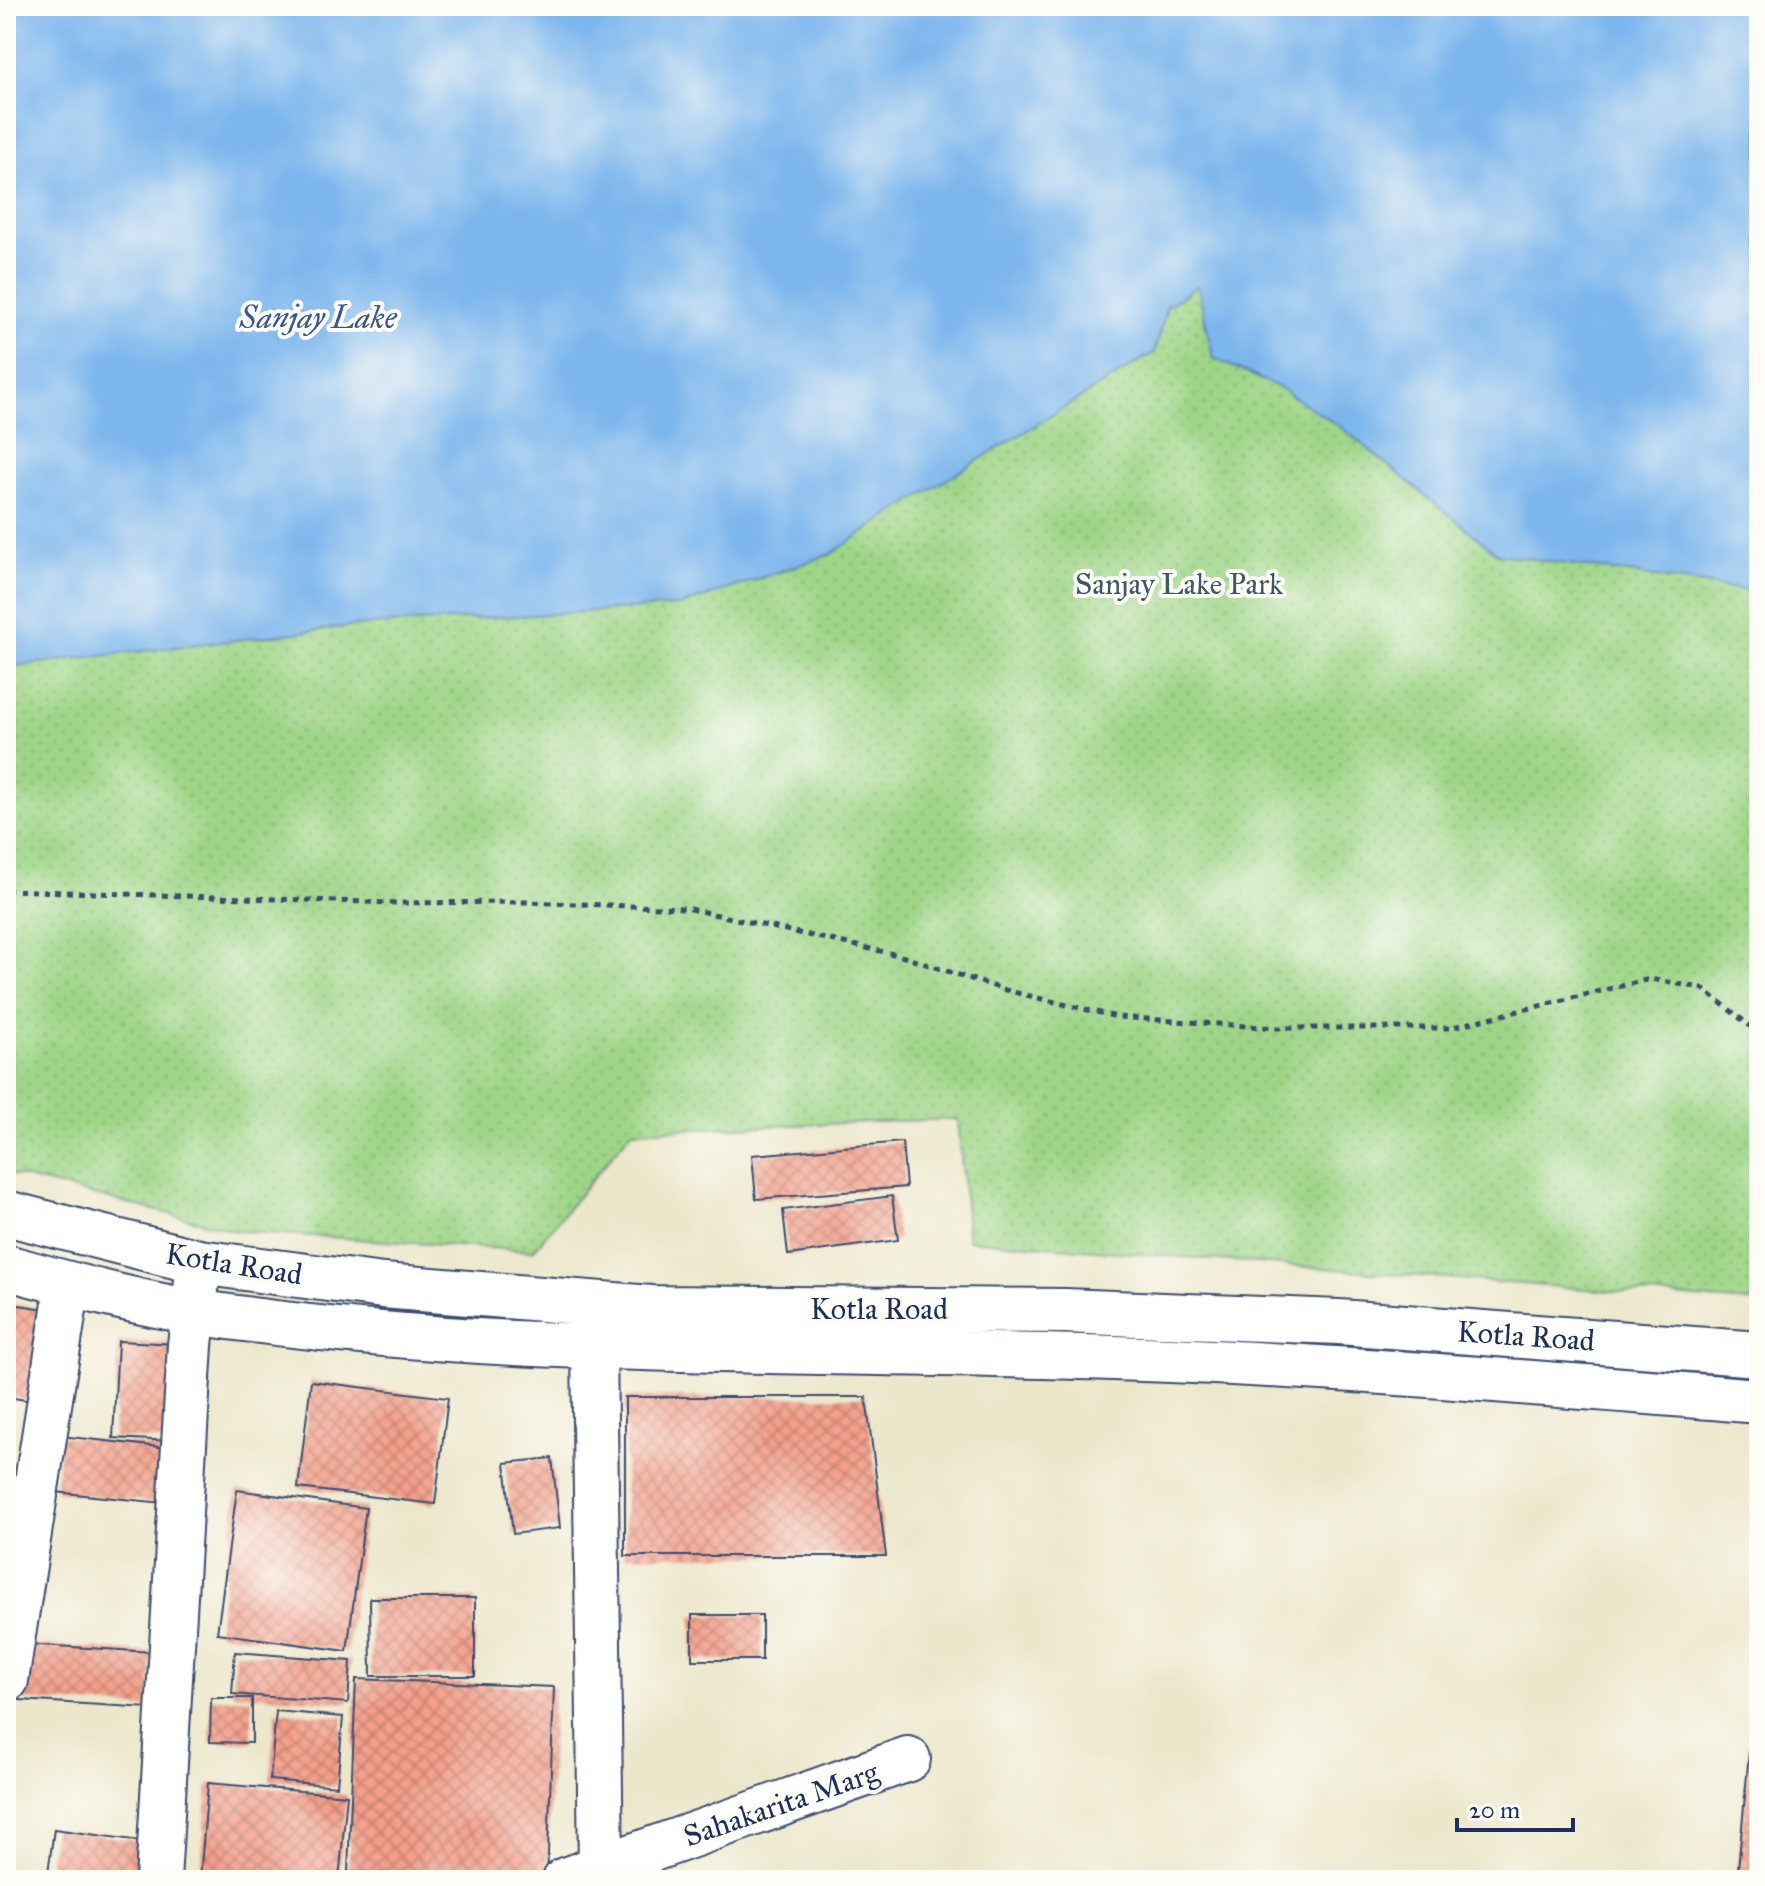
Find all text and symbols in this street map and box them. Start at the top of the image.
water label: Sanjay Lake [239,298,398,337]
park label: Sanjay Lake Park [1075,566,1283,602]
street label: Kotla Road [163,1235,305,1293]
street label: Kotla Road [810,1291,948,1327]
street label: Kotla Road [1456,1313,1596,1359]
street label: Sahakarita Marg [679,1753,884,1854]
scale bar [1457,1782,1573,1832]
text: 20 m [1469,1795,1520,1825]

